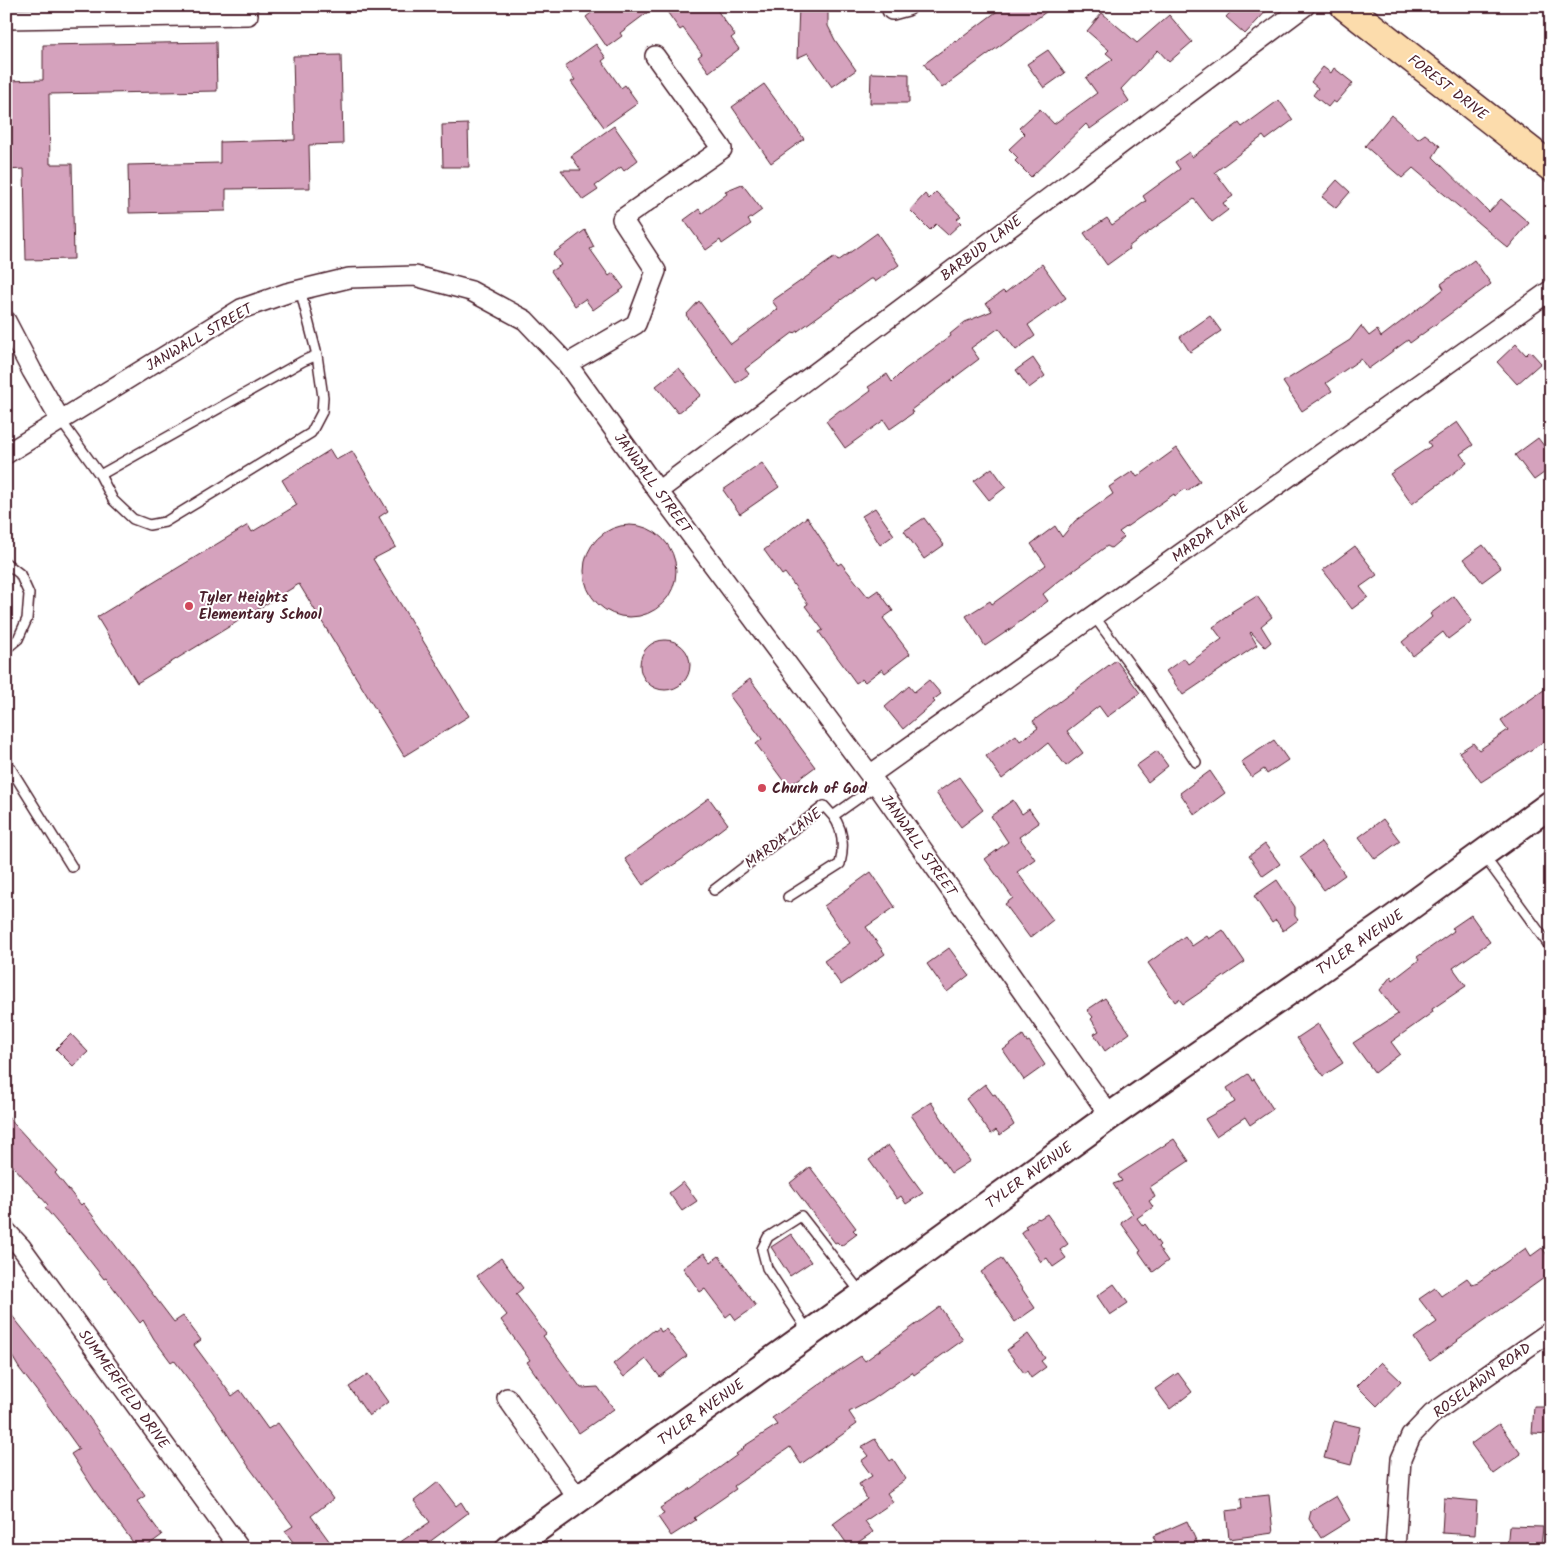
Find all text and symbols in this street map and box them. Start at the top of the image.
street label: FOREST DRIVE [1402,49,1494,128]
street label: BARBUD LANE [935,209,1029,288]
street label: JANWALL STREET [142,297,259,378]
street label: JANWALL STREET [607,428,698,541]
street label: MARDA LANE [1167,496,1255,569]
place label: Tyler Heights Elementary School [199,586,322,627]
marker: Tyler Heights Elementary School [183,600,195,612]
place label: Church of God [772,777,868,801]
marker: Church of God [756,782,768,794]
street label: JANWALL STREET [874,790,964,903]
street label: MARDA LANE [740,802,828,875]
street label: TYLER AVENUE [1312,903,1410,982]
street label: TYLER AVENUE [981,1135,1079,1216]
street label: SUMMERFIELD DRIVE [71,1325,176,1456]
street label: ROSELAWN ROAD [1428,1337,1537,1425]
street label: TYLER AVENUE [653,1372,751,1453]

